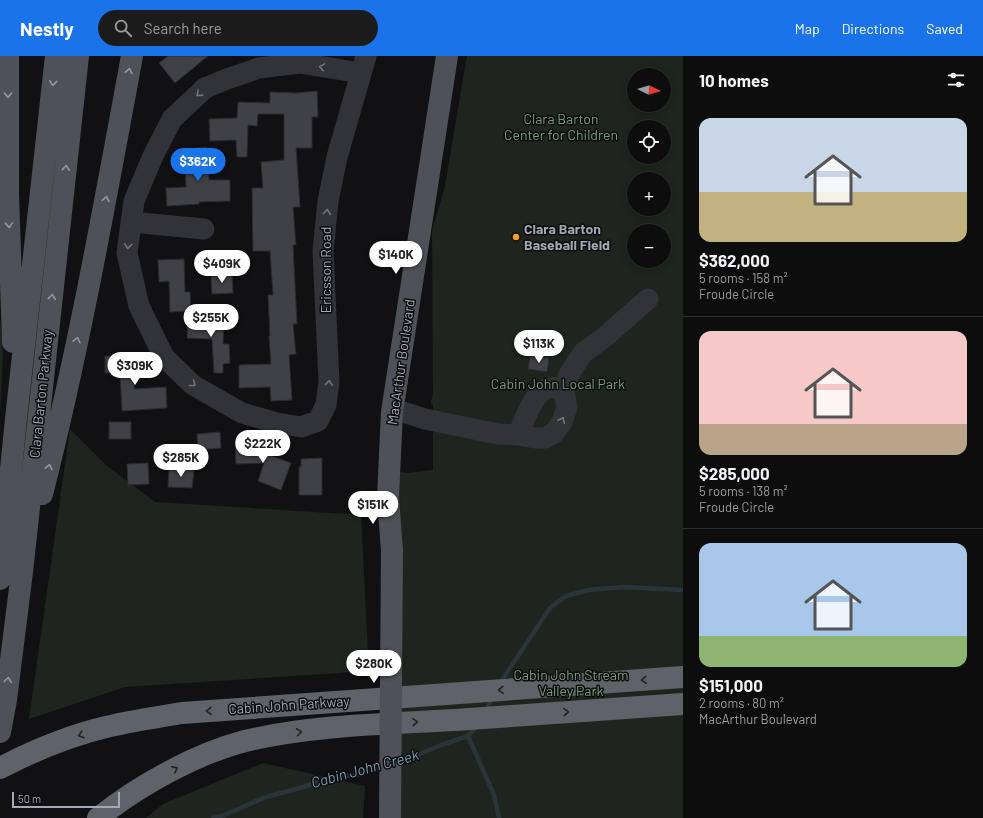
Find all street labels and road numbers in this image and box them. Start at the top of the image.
street label: Ericsson Road [317,227,334,313]
street label: MacArthur Boulevard [383,298,418,426]
street label: Clara Barton Parkway [25,328,56,459]
street label: Cabin John Parkway [228,692,351,717]

